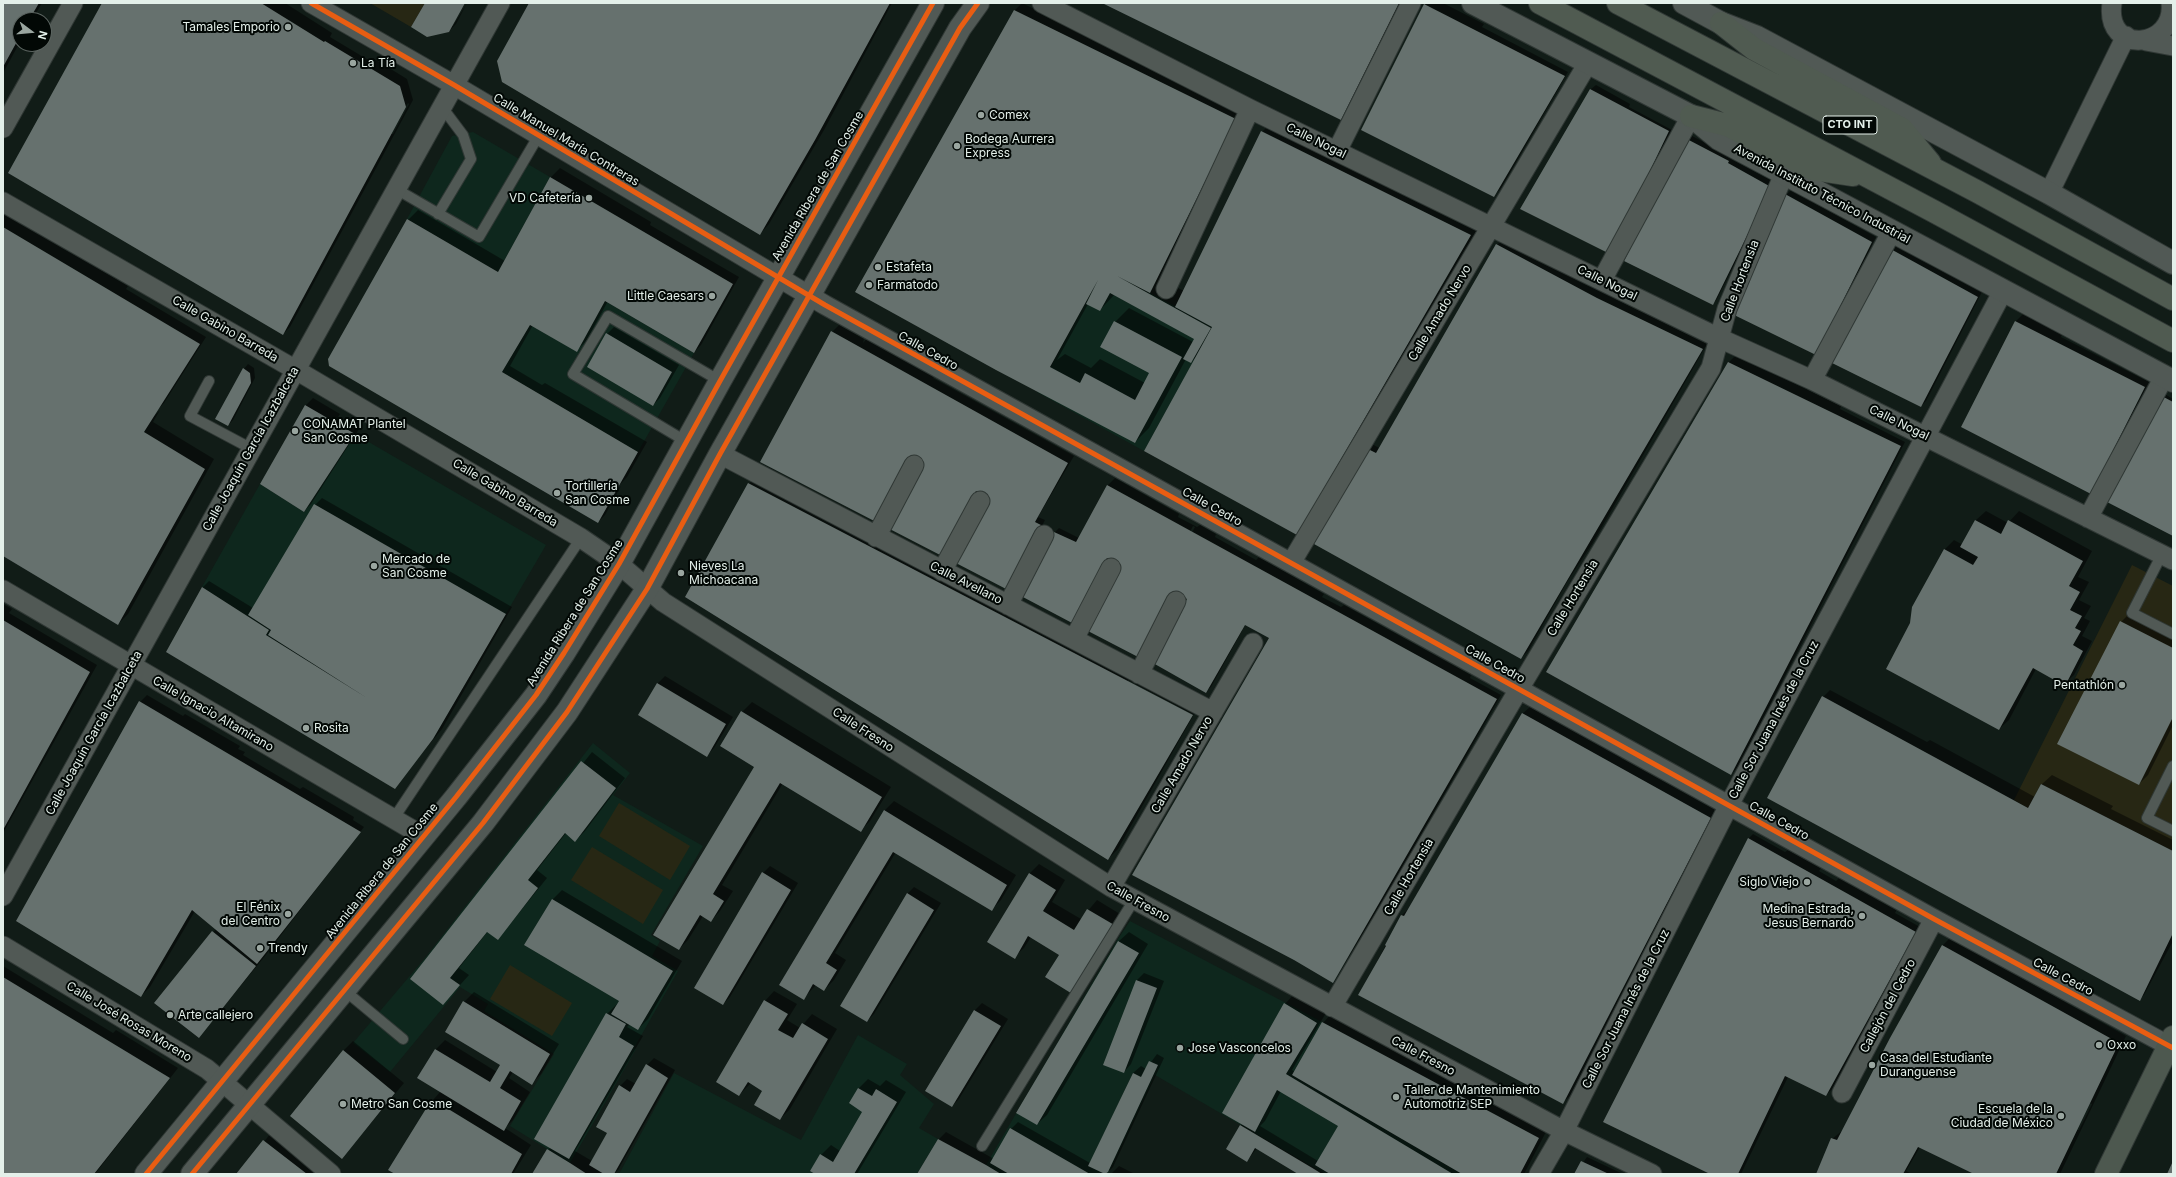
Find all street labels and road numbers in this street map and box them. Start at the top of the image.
street label: Calle Manuel María Contreras [490,91,642,189]
street label: Avenida Ribera de San Cosme [769,109,867,263]
road number: CTO INT [1823,116,1877,134]
street label: Calle Nogal [1284,120,1348,162]
street label: Avenida Instituto Técnico Industrial [1731,141,1913,247]
street label: Calle Hortensia [1718,238,1762,324]
street label: Calle Amado Nervo [1406,262,1474,364]
street label: Calle Nogal [1575,262,1639,304]
street label: Calle Gabino Barreda [169,293,281,365]
street label: Calle Cedro [896,329,960,373]
street label: Calle Joaquín García Icazbalceta [200,364,302,534]
street label: Calle Nogal [1867,402,1931,444]
street label: Calle Gabino Barreda [450,456,560,530]
street label: Calle Cedro [1180,485,1244,529]
street label: Avenida Ribera de San Cosme [524,537,626,689]
street label: Calle Hortensia [1545,557,1601,639]
street label: Calle Avellano [927,559,1005,607]
street label: Calle Sor Juana Inés de la Cruz [1726,638,1822,802]
street label: Calle Cedro [1463,642,1527,686]
street label: Calle Joaquín García Icazbalceta [43,648,145,818]
street label: Calle Ignacio Altamirano [150,673,276,755]
street label: Calle Fresno [830,705,896,755]
street label: Calle Amado Nervo [1148,714,1216,816]
street label: Calle Cedro [1747,799,1811,843]
street label: Avenida Ribera de San Cosme [323,800,441,942]
street label: Calle Hortensia [1381,836,1437,918]
street label: Calle Fresno [1104,879,1172,925]
street label: Calle Sor Juana Inés de la Cruz [1579,927,1673,1091]
street label: Calle Cedro [2030,955,2096,999]
street label: Callejón del Cedro [1857,957,1919,1055]
street label: Calle José Rosas Moreno [64,979,194,1065]
street label: Calle Fresno [1389,1033,1457,1079]

